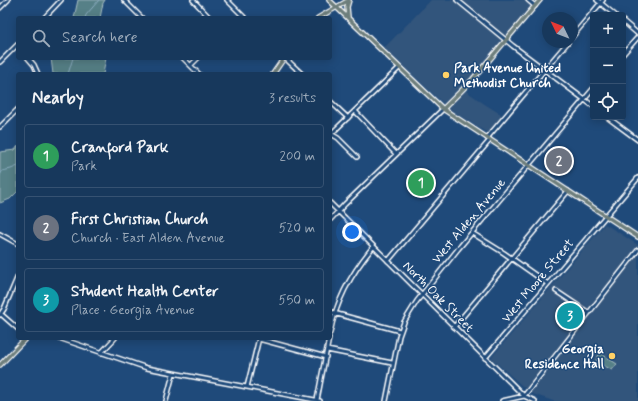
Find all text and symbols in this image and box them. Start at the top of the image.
north arrow [542,12,578,48]
map controls [590,12,626,120]
button: + [590,12,626,48]
search box [16,16,332,60]
icon: search [30,27,52,49]
text: Search here [62,28,138,48]
button: − [590,48,626,84]
place label: Park Avenue United Methodist Church [454,60,561,92]
marker: Park Avenue United Methodist Church [441,70,451,80]
button: locate [590,84,626,120]
text: Nearby [32,87,84,109]
text: 3 results [269,90,316,107]
text: Cranford Park [71,138,169,158]
pin: 2 [546,146,572,176]
text: 1 [43,148,49,165]
text: 200 m [280,148,315,165]
text: Park [71,158,97,175]
pin: 1 [408,168,434,198]
street label: West Alden Avenue [428,175,510,267]
text: First Christian Church [71,210,208,230]
text: 2 [43,220,49,237]
text: 520 m [279,220,315,237]
your location [342,222,362,242]
text: Church · East Alden Avenue [71,230,225,247]
street label: West Moore Street [498,236,578,326]
street label: North Oak Street [399,258,477,336]
text: Student Health Center [71,282,219,302]
text: 3 [43,292,49,309]
text: 550 m [279,292,315,309]
pin: 3 [557,301,583,331]
text: Place · Georgia Avenue [71,302,195,319]
place label: Georgia Residence Hall [525,341,605,373]
marker: Georgia Residence Hall [607,351,617,361]

